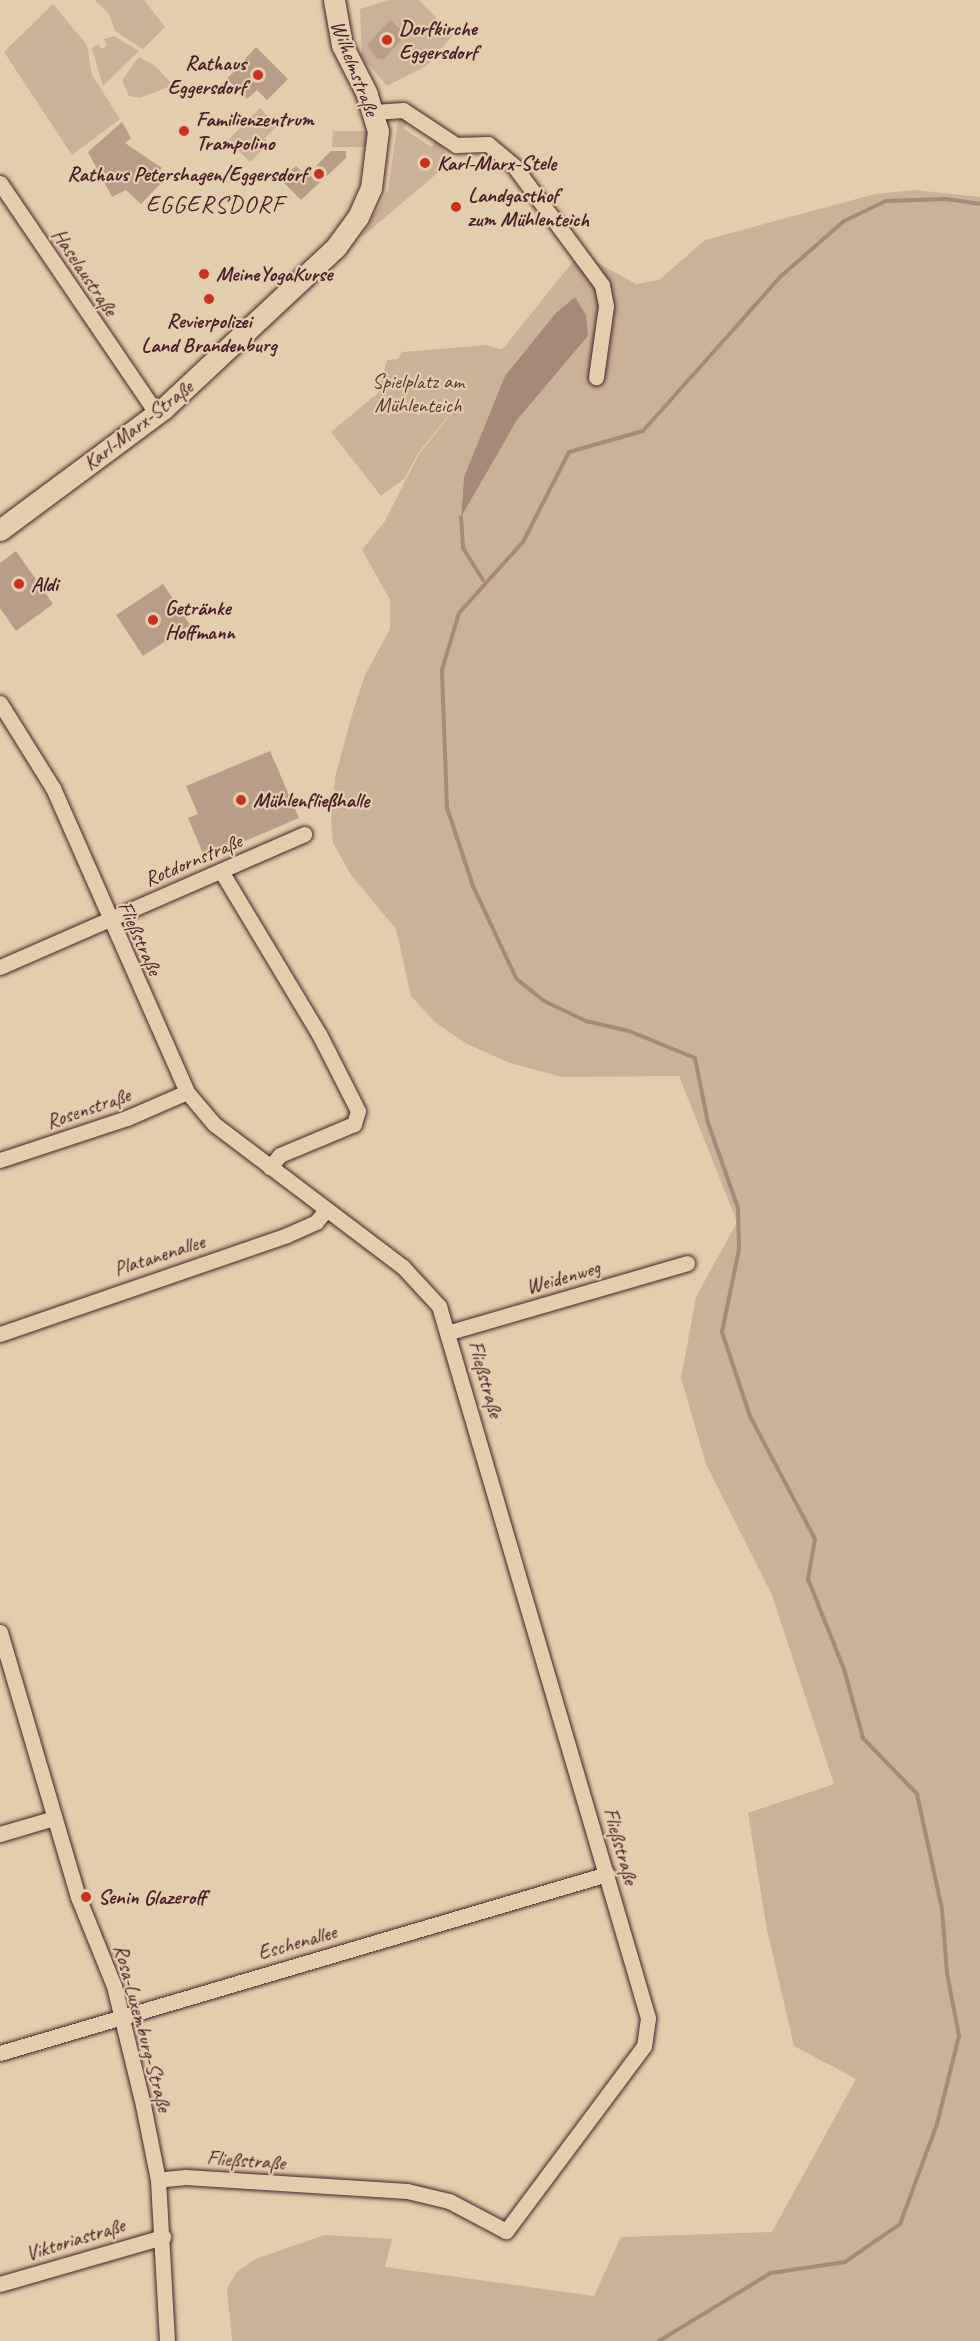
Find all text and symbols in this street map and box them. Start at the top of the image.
place label: Dorfkirche Eggersdorf [399,15,477,65]
street label: Wilhelmstraße [325,17,385,119]
marker: Dorfkirche Eggersdorf [380,33,394,47]
place label: Rathaus Eggersdorf [168,50,246,100]
marker: Rathaus Eggersdorf [251,68,265,82]
place label: Familienzentrum Trampolino [196,106,313,156]
marker: Familienzentrum Trampolino [177,124,191,138]
place label: Karl-Marx-Stele [437,150,556,176]
marker: Karl-Marx-Stele [418,156,432,170]
place label: Rathaus Petershagen/Eggersdorf [67,161,307,187]
marker: Rathaus Petershagen/Eggersdorf [312,167,326,181]
place label: Landgasthof zum Mühlenteich [468,182,589,232]
district label: EGGERSDORF [147,191,283,219]
marker: Landgasthof zum Mühlenteich [449,200,463,214]
street label: Haselaustraße [47,223,123,321]
place label: MeineYogaKurse [216,261,332,287]
marker: MeineYogaKurse [197,267,211,281]
marker: Revierpolizei Land Brandenburg [202,292,216,306]
place label: Revierpolizei Land Brandenburg [141,308,277,358]
park label: Spielplatz am Mühlenteich [372,368,464,418]
street label: Karl-Marx-Straße [78,374,198,476]
place label: Aldi [31,571,58,597]
marker: Aldi [12,577,26,591]
place label: Getränke Hoffmann [165,595,235,645]
marker: Getränke Hoffmann [146,613,160,627]
place label: Mühlenfließhalle [253,787,369,813]
marker: Mühlenfließhalle [234,793,248,807]
street label: Rotdornstraße [140,828,246,892]
street label: Fließstraße [112,897,168,979]
street label: Rosenstraße [43,1082,133,1134]
street label: Platanenallee [111,1229,207,1281]
street label: Weidenweg [523,1254,603,1300]
street label: Fließstraße [463,1338,509,1420]
street label: Fließstraße [598,1805,644,1887]
place label: Senin Glazeroff [98,1884,206,1910]
marker: Senin Glazeroff [79,1890,93,1904]
street label: Eschenallee [255,1919,339,1965]
street label: Rosa-Luxemburg-Straße [109,1942,177,2114]
street label: Fließstraße [206,2145,286,2175]
street label: Viktoriastraße [22,2212,128,2266]

